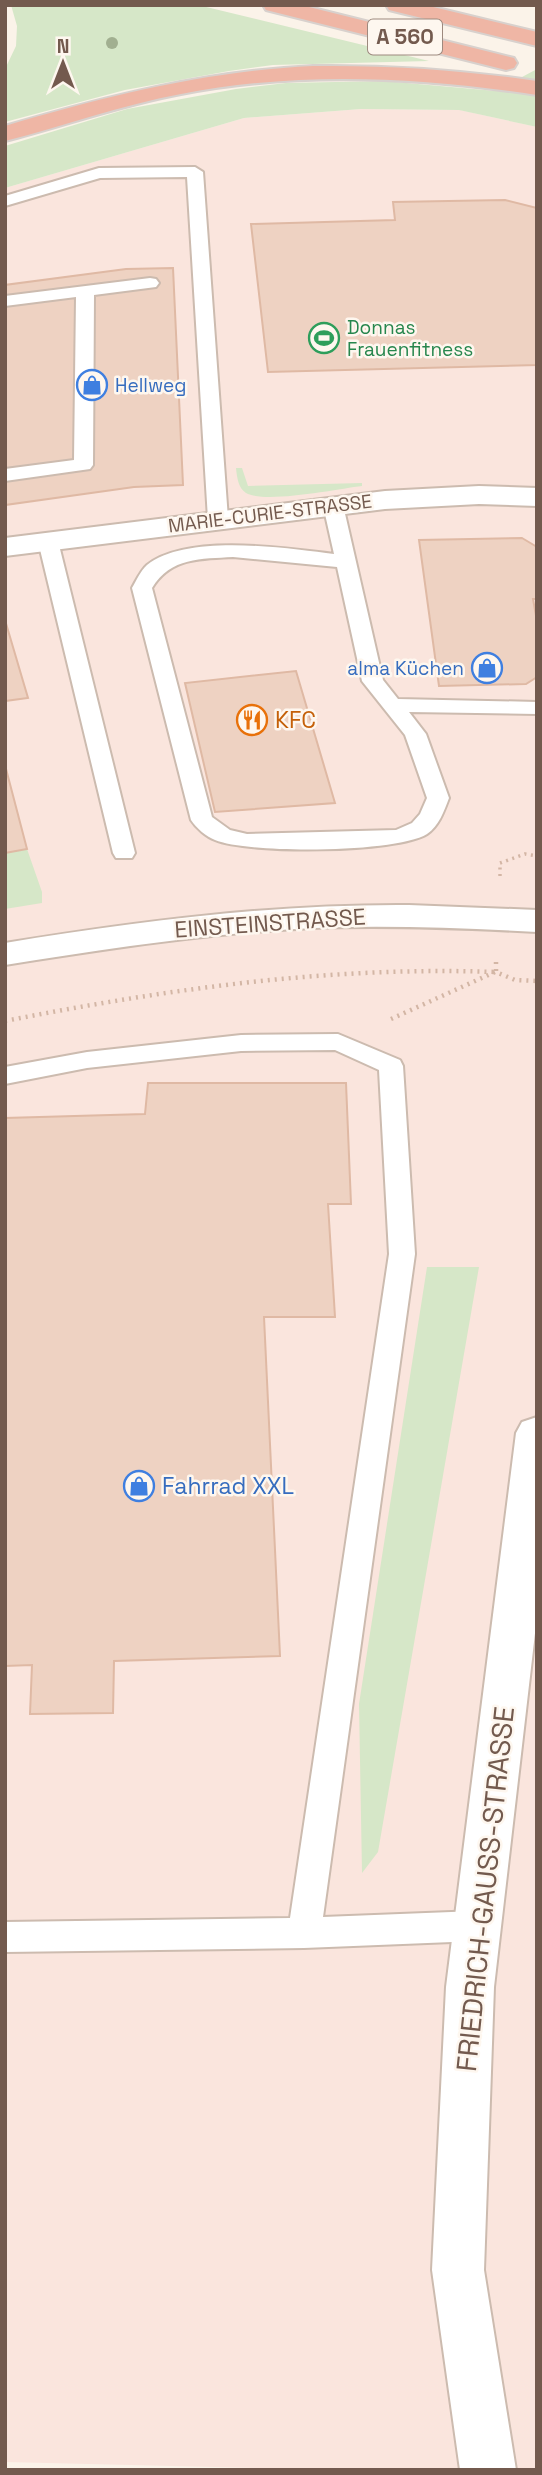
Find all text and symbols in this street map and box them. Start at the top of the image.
road number: A 560 [368,20,442,54]
north arrow [28,28,98,98]
text: N [57,34,69,59]
place label: Donnas Frauenfitness [347,315,473,362]
sports icon: Donnas Frauenfitness [307,321,341,355]
shop icon: Hellweg [75,368,109,402]
place label: Hellweg [115,373,187,398]
street label: MARIE-CURIE-STRASSE [167,489,373,538]
shop icon: alma Küchen [470,651,504,685]
place label: alma Küchen [347,656,464,681]
restaurant icon: KFC [235,703,269,737]
place label: KFC [275,705,316,735]
street label: EINSTEINSTRASSE [173,901,367,945]
shop icon: Fahrrad XXL [122,1469,156,1503]
place label: Fahrrad XXL [162,1471,294,1501]
street label: FRIEDRICH-GAUSS-STRASSE [448,1705,522,2073]

